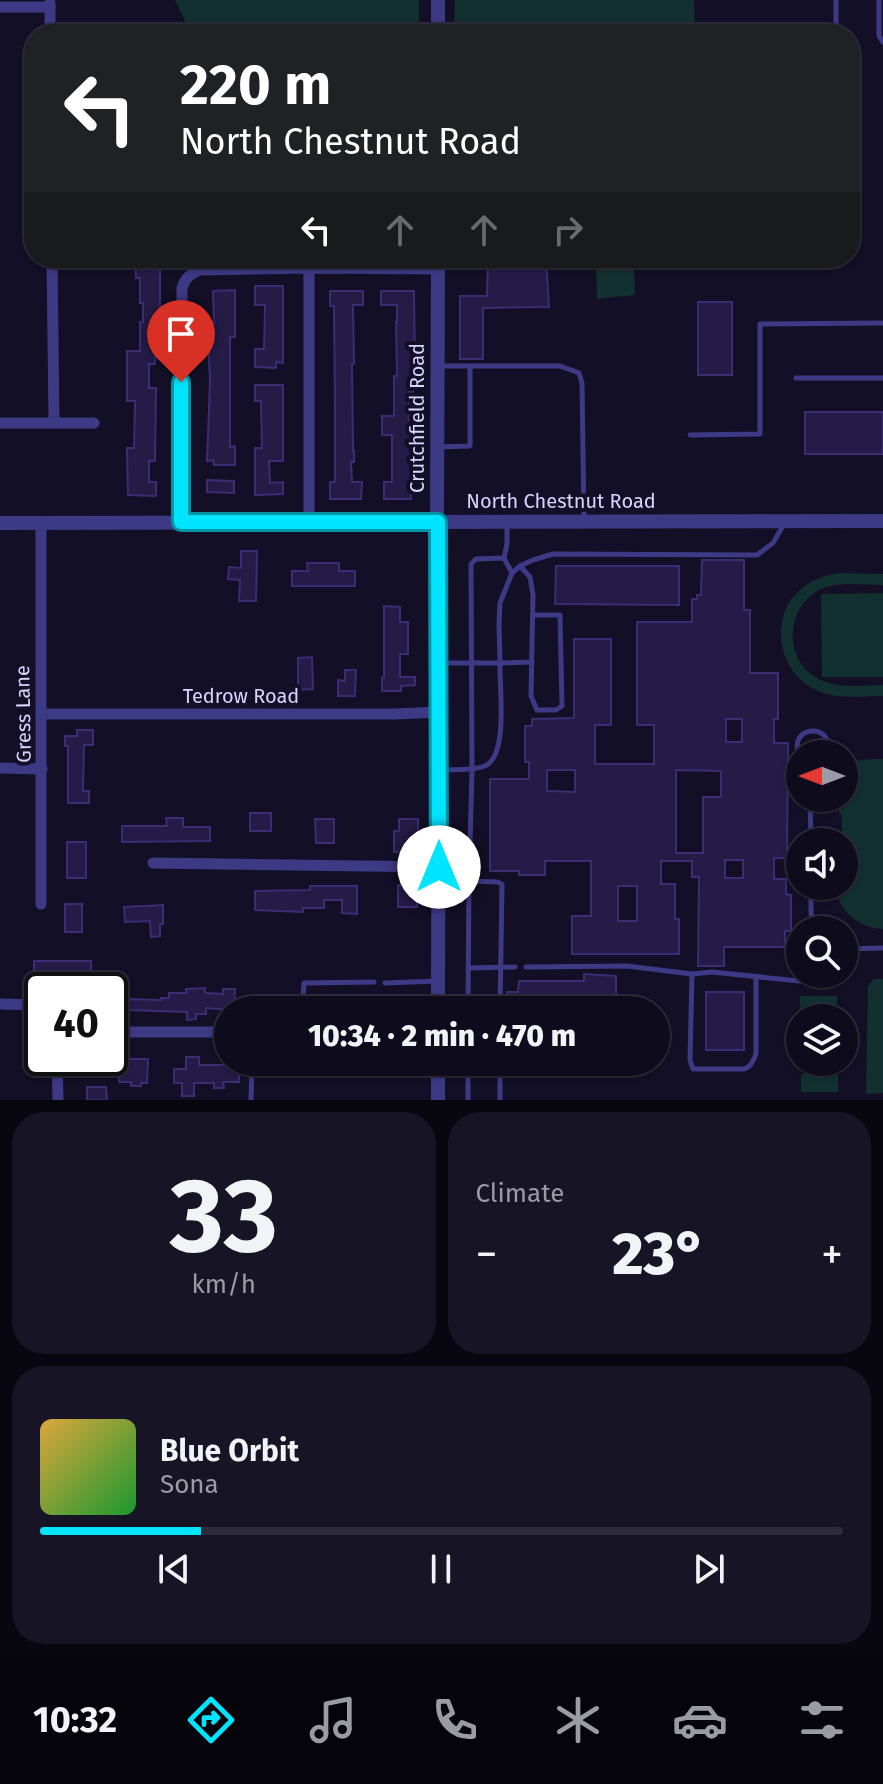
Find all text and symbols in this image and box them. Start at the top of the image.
text: 220 m [180,52,331,119]
icon: left [48,56,152,160]
text: North Chestnut Road [180,120,521,164]
icon: left [294,208,338,252]
icon: ahead [378,208,422,252]
icon: ahead [462,208,506,252]
icon: right [546,208,590,252]
pin [147,300,215,382]
icon: arrive [159,312,203,356]
street label: Crutchfield Road [405,343,429,493]
street label: North Chestnut Road [466,489,656,513]
street label: Gress Lane [10,665,36,763]
street label: Tedrow Road [183,684,299,708]
north arrow [786,740,858,812]
map controls [786,740,858,1076]
position arrow [397,825,481,909]
button: sound [786,828,858,900]
button: search [786,916,858,988]
speed limit sign: 40 [24,972,128,1076]
button: layers [786,1004,858,1076]
text: 10:34 · 2 min · 470 m [308,1018,576,1054]
text: 33 [170,1154,278,1279]
text: Climate [476,1178,564,1209]
text: 23° [612,1218,706,1290]
text: − [476,1228,498,1281]
text: + [821,1228,843,1281]
text: km/h [192,1269,256,1300]
text: Blue Orbit [160,1433,299,1469]
text: Sona [160,1469,219,1500]
icon: previous [152,1547,196,1591]
icon: pause [419,1547,463,1591]
icon: next [687,1547,731,1591]
icon: directions [183,1692,239,1748]
icon: music [305,1692,361,1748]
icon: phone [427,1692,483,1748]
icon: climate [550,1692,606,1748]
icon: car [672,1692,728,1748]
icon: filters [794,1692,850,1748]
text: 10:32 [33,1698,117,1742]

